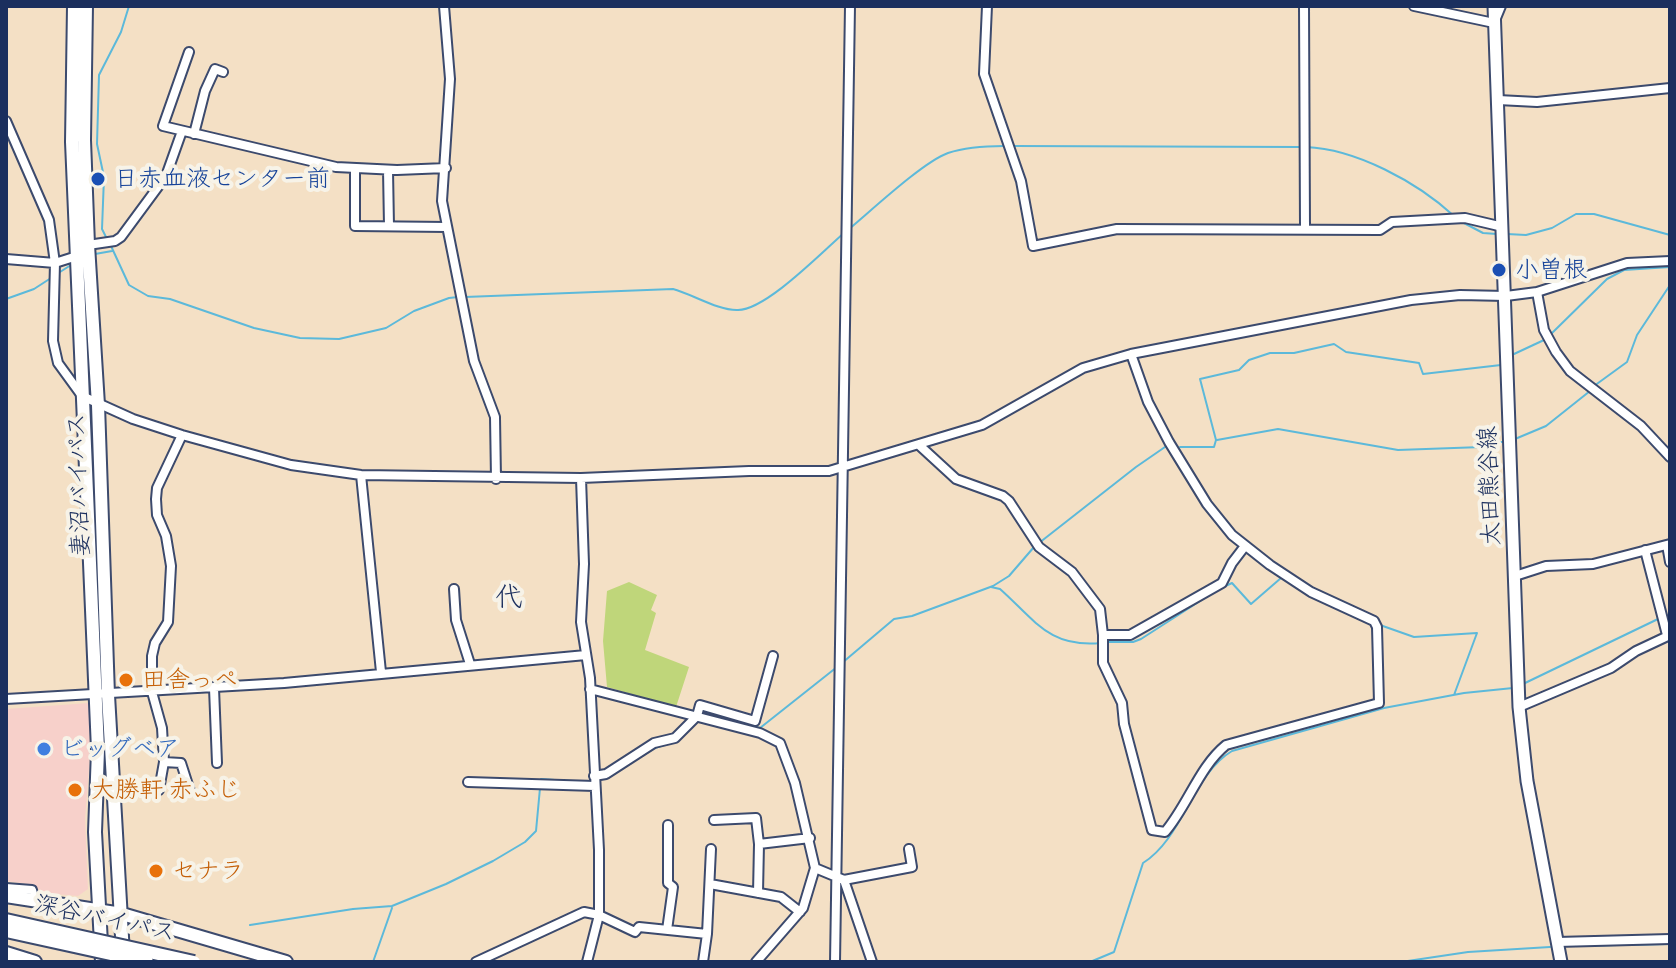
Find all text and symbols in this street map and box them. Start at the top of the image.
place label: 日赤血液センター前 [114,165,330,193]
marker: 日赤血液センター前 [89,170,107,188]
place label: 小曽根 [1515,256,1587,284]
marker: 小曽根 [1490,261,1508,279]
street label: 妻沼バイパス [62,413,96,557]
street label: 太田熊谷線 [1474,426,1506,546]
district label: 代 [495,581,523,615]
place label: 田舎っぺ [142,666,238,694]
marker: 田舎っぺ [117,671,135,689]
place label: ビッグベア [60,735,180,763]
marker: ビッグベア [35,740,53,758]
place label: 大勝軒 赤ふじ [91,776,241,804]
marker: 大勝軒 赤ふじ [66,781,84,799]
place label: セナラ [172,857,244,885]
marker: セナラ [147,862,165,880]
street label: 深谷バイパス [32,890,178,948]

